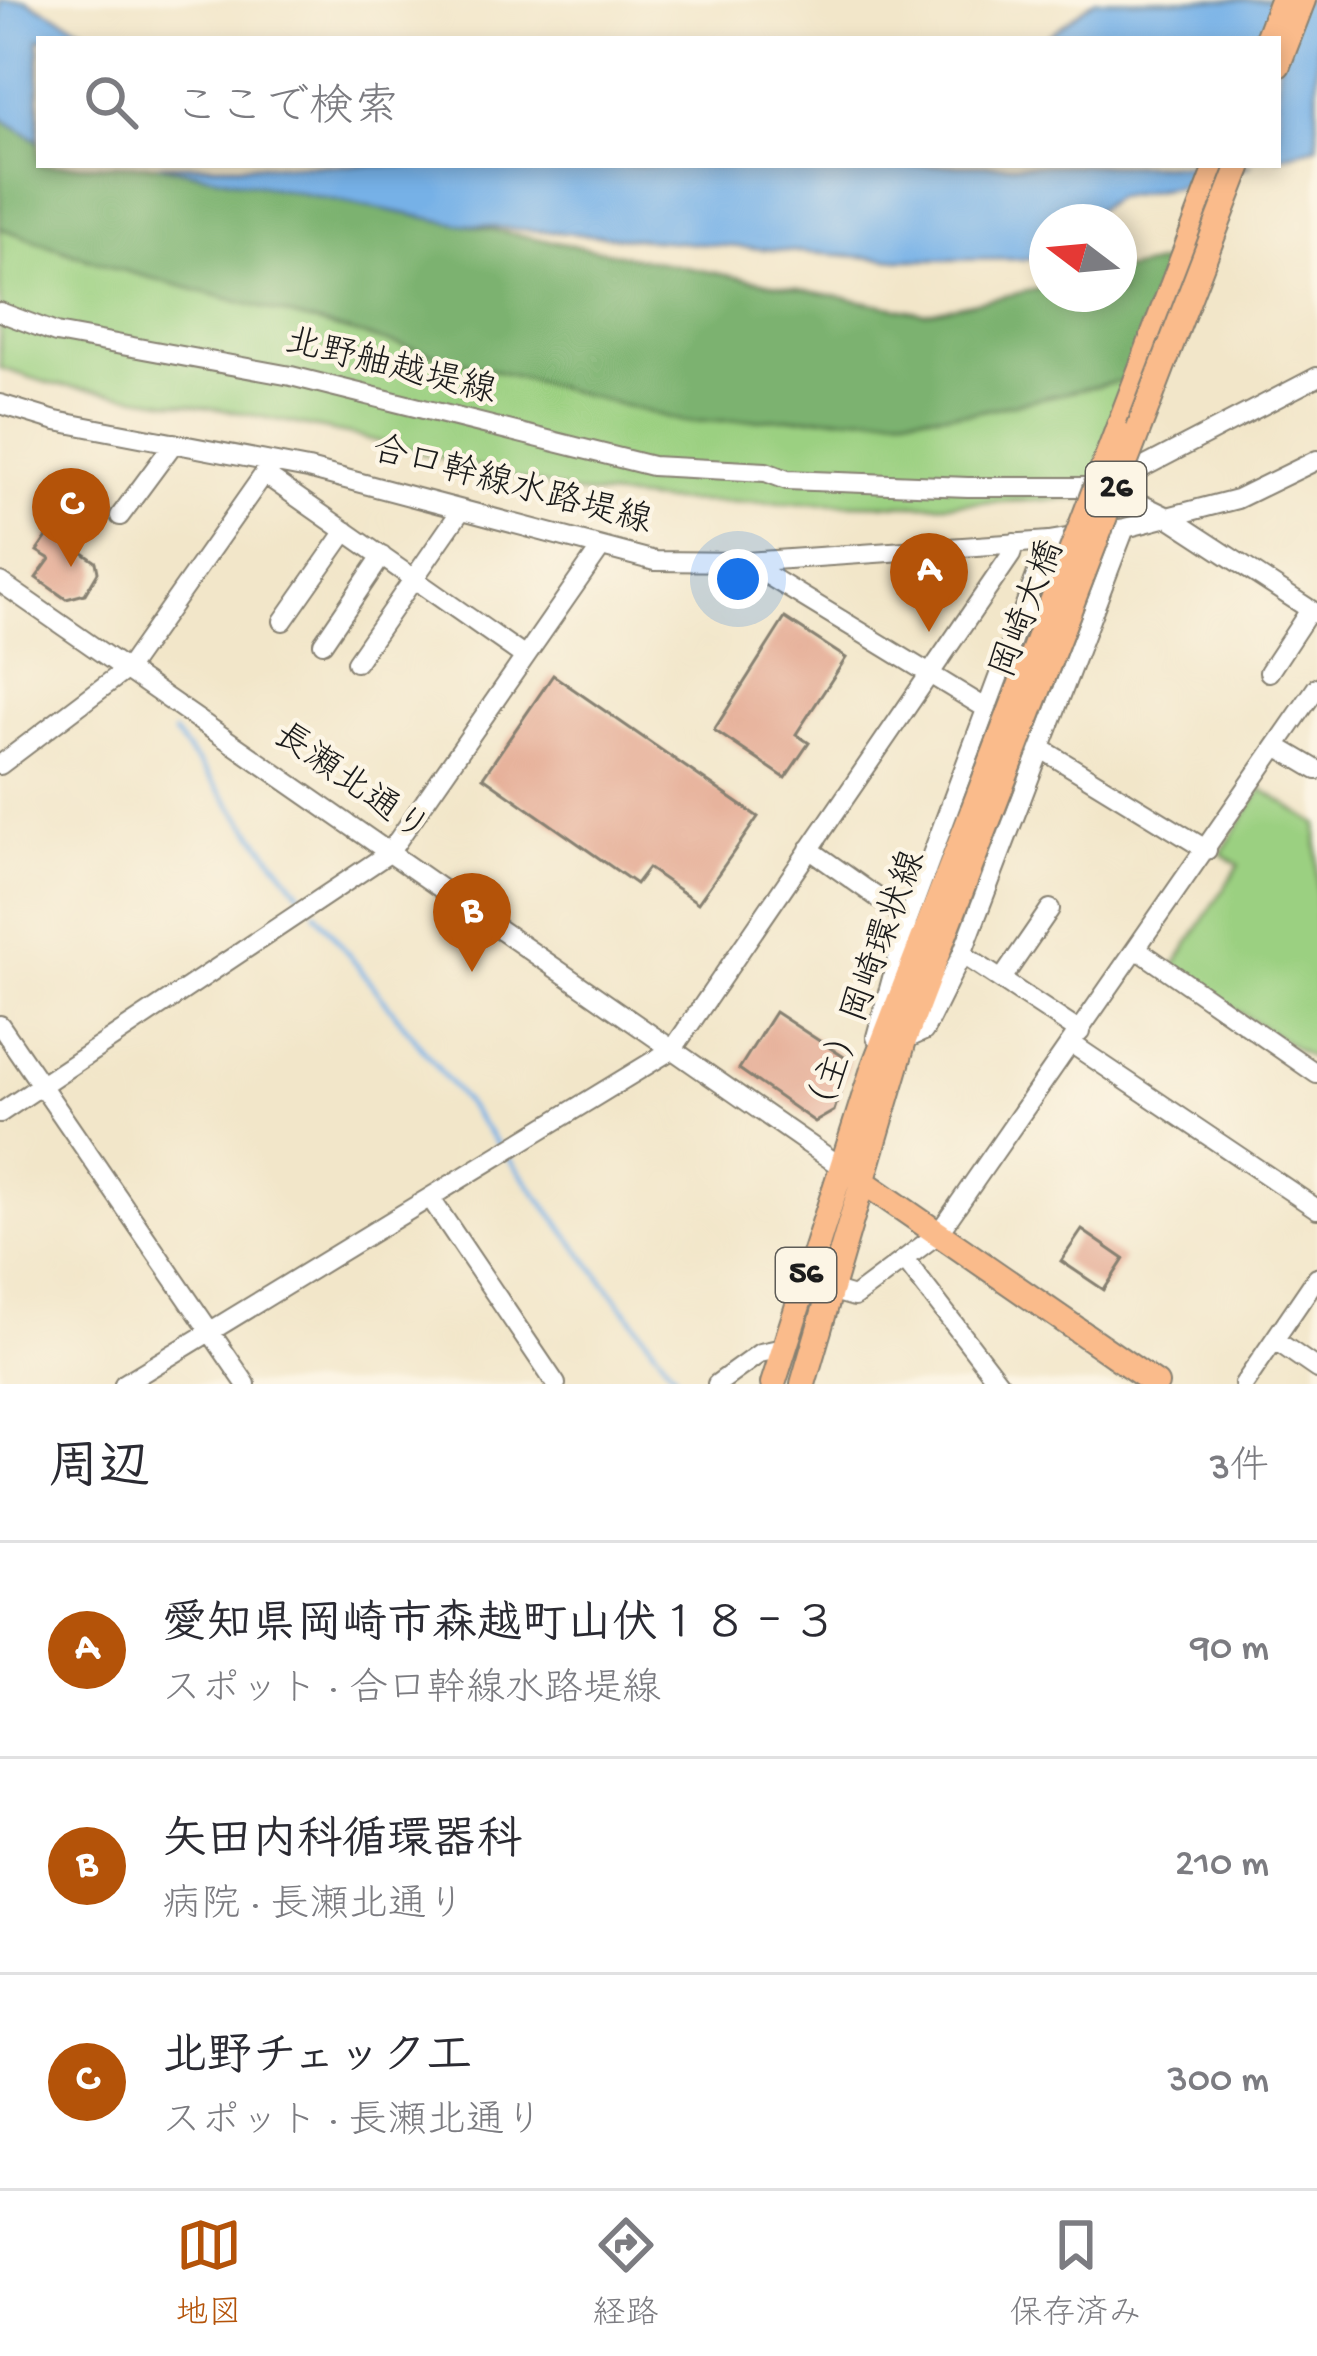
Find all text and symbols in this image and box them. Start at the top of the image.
search box [36,36,1281,168]
icon: search [78,69,144,135]
text: ここで検索 [174,84,399,137]
north arrow [1029,204,1137,312]
street label: 北野舳越堤線 [280,321,500,416]
street label: 合口幹線水路堤線 [366,429,656,546]
road number: 26 [1086,462,1146,516]
pin: C [32,468,110,567]
pin: A [890,533,968,632]
street label: 岡崎大橋 [982,534,1076,685]
your location [708,549,768,609]
street label: 長瀬北通り [264,715,437,854]
street label: （主）岡崎環状線 [797,845,937,1131]
pin: B [433,873,511,972]
road number: 56 [776,1248,836,1302]
text: 周辺 [48,1442,150,1502]
text: 3件 [1210,1447,1269,1493]
text: 愛知県岡崎市森越町山伏１８‐３ [162,1601,837,1654]
text: A [75,1627,99,1673]
text: 90 m [1190,1627,1269,1673]
text: スポット · 合口幹線水路堤線 [162,1669,661,1715]
text: 矢田内科循環器科 [162,1817,522,1870]
text: B [77,1843,97,1889]
text: 210 m [1175,1843,1269,1889]
text: 病院 · 長瀬北通り [162,1885,466,1931]
text: 北野チェック工 [162,2033,472,2086]
text: C [76,2059,98,2105]
text: 300 m [1168,2059,1269,2105]
text: スポット · 長瀬北通り [162,2101,544,2147]
tab: 地図 [176,2212,242,2335]
tab: 経路 [593,2212,659,2335]
tab: 保存済み [1010,2212,1142,2335]

